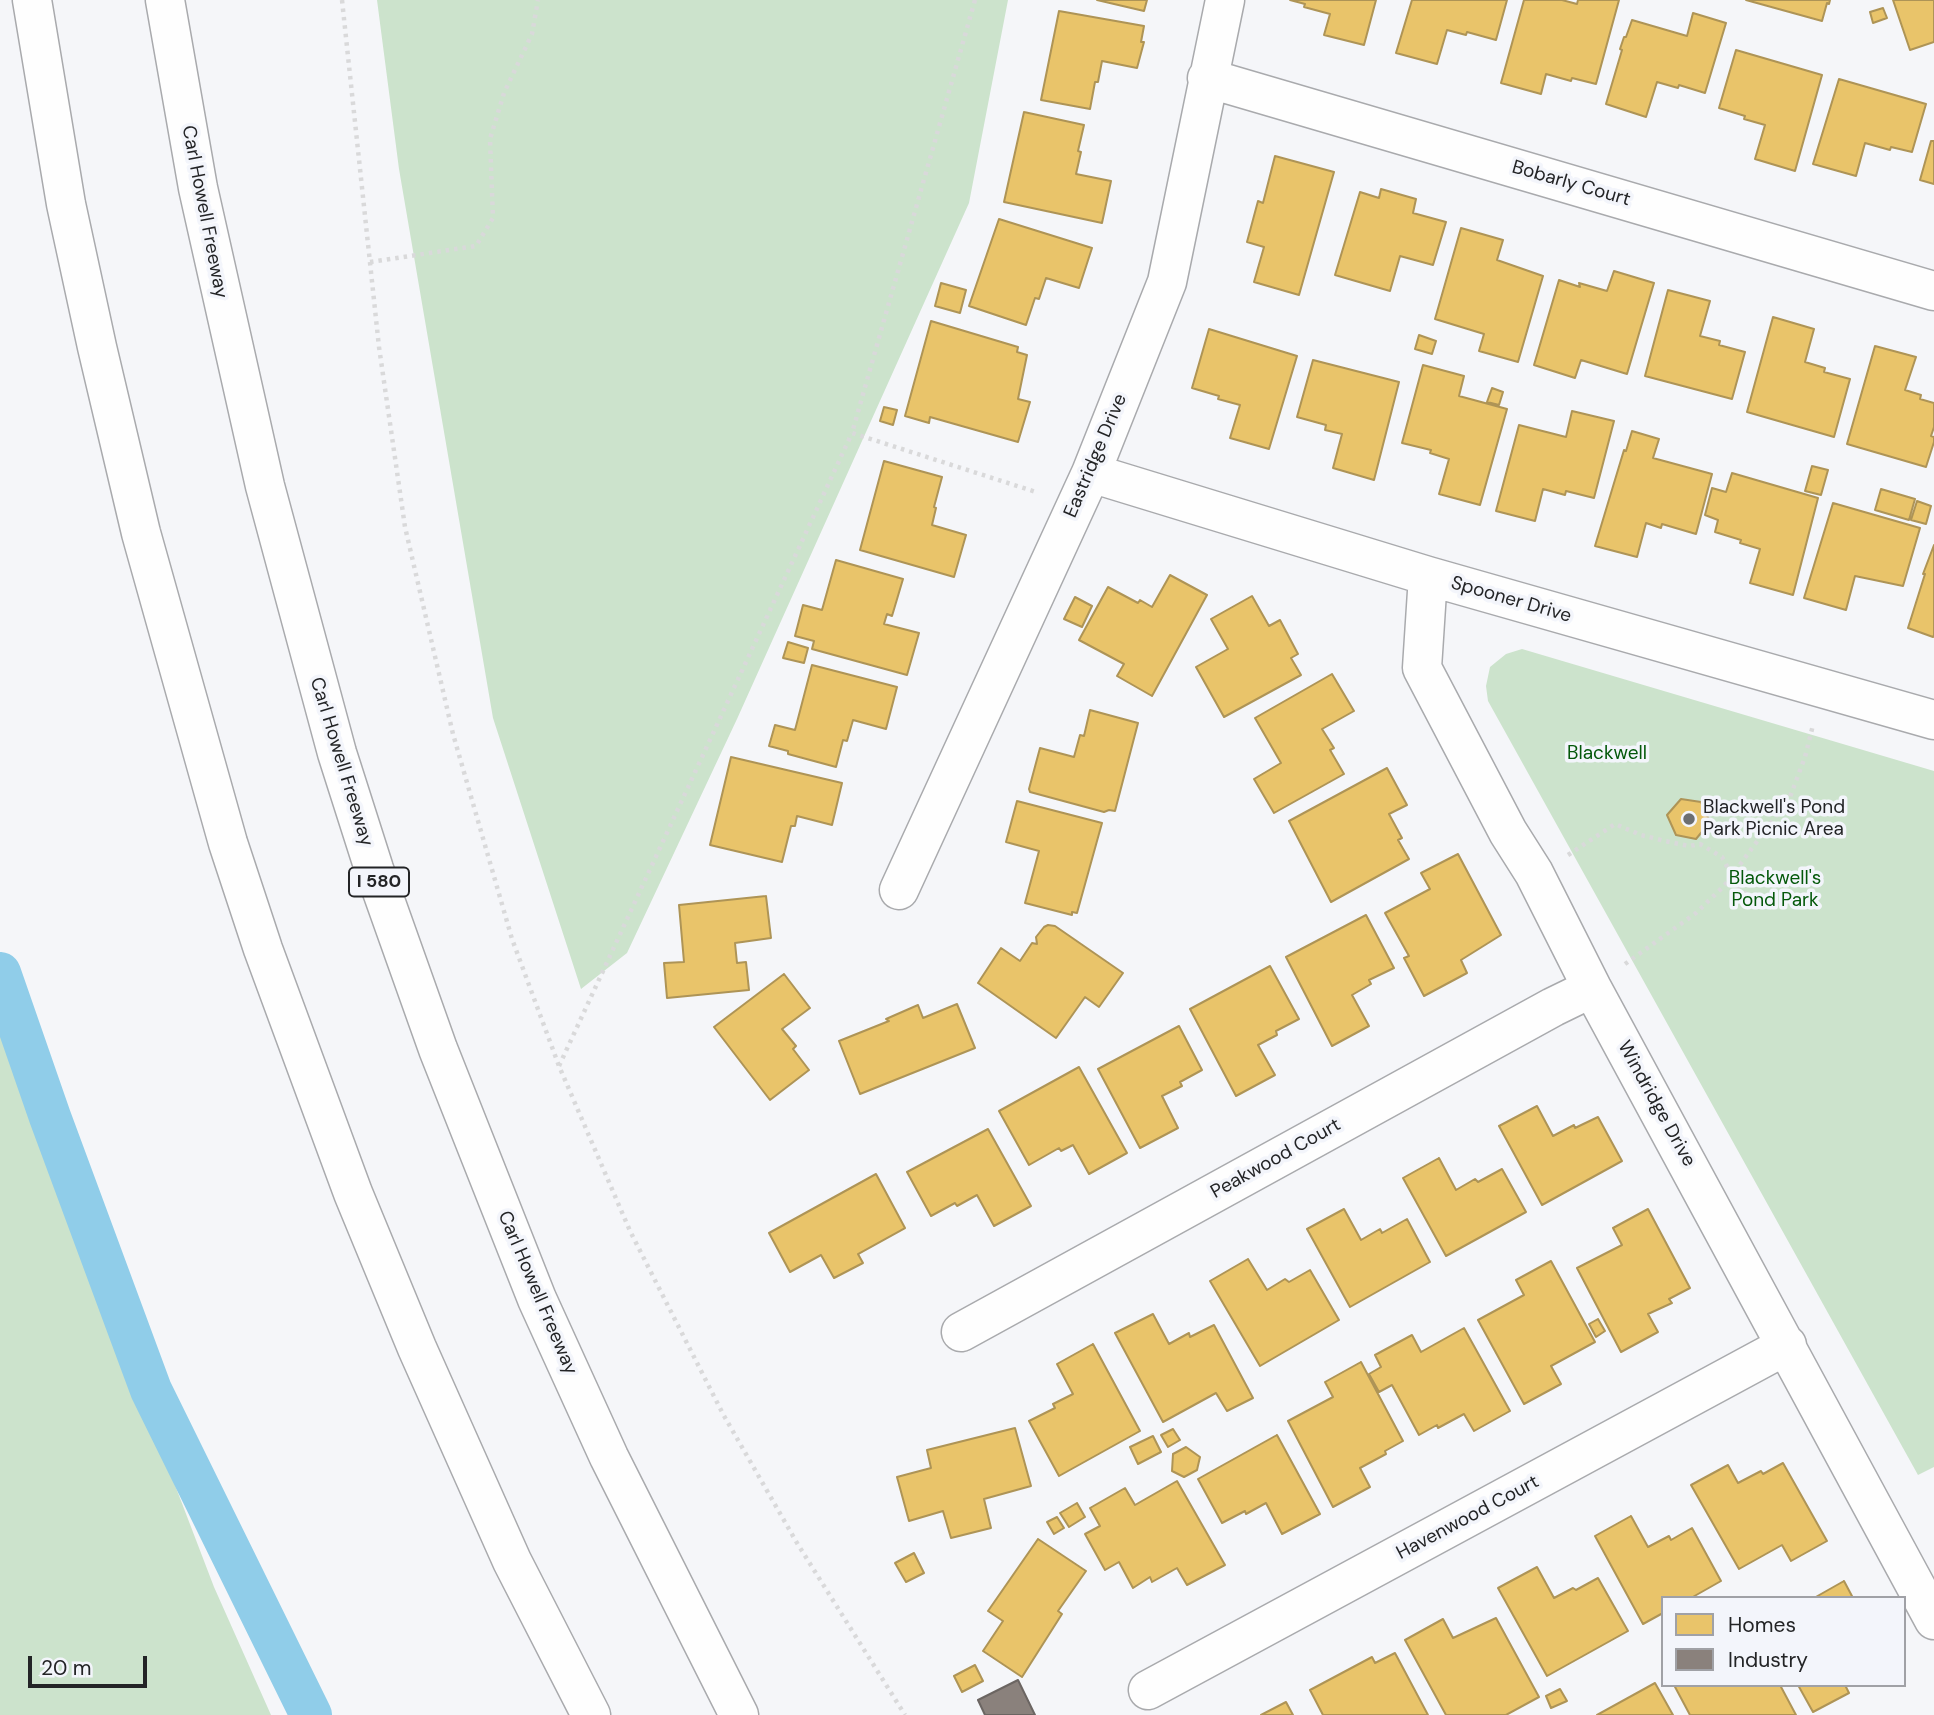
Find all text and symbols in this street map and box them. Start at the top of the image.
street label: Carl Howell Freeway [176,124,232,300]
street label: Bobarly Court [1509,156,1633,212]
street label: Eastridge Drive [1060,391,1132,521]
street label: Spooner Drive [1448,572,1574,628]
street label: Carl Howell Freeway [304,675,378,849]
park label: Blackwell [1567,743,1647,765]
place label: Blackwell's Pond Park Picnic Area [1703,797,1845,841]
marker: Blackwell's Pond Park Picnic Area [1681,811,1697,827]
road number: I 580 [349,868,409,897]
park label: Blackwell's Pond Park [1729,868,1821,912]
street label: Windridge Drive [1612,1037,1700,1171]
street label: Peakwood Court [1207,1114,1345,1204]
street label: Carl Howell Freeway [492,1208,582,1378]
street label: Havenwood Court [1393,1471,1543,1565]
legend [1661,1596,1906,1687]
text: Homes [1728,1611,1796,1639]
scale bar [32,1642,150,1686]
text: Industry [1728,1646,1808,1674]
text: 20 m [41,1654,92,1682]

